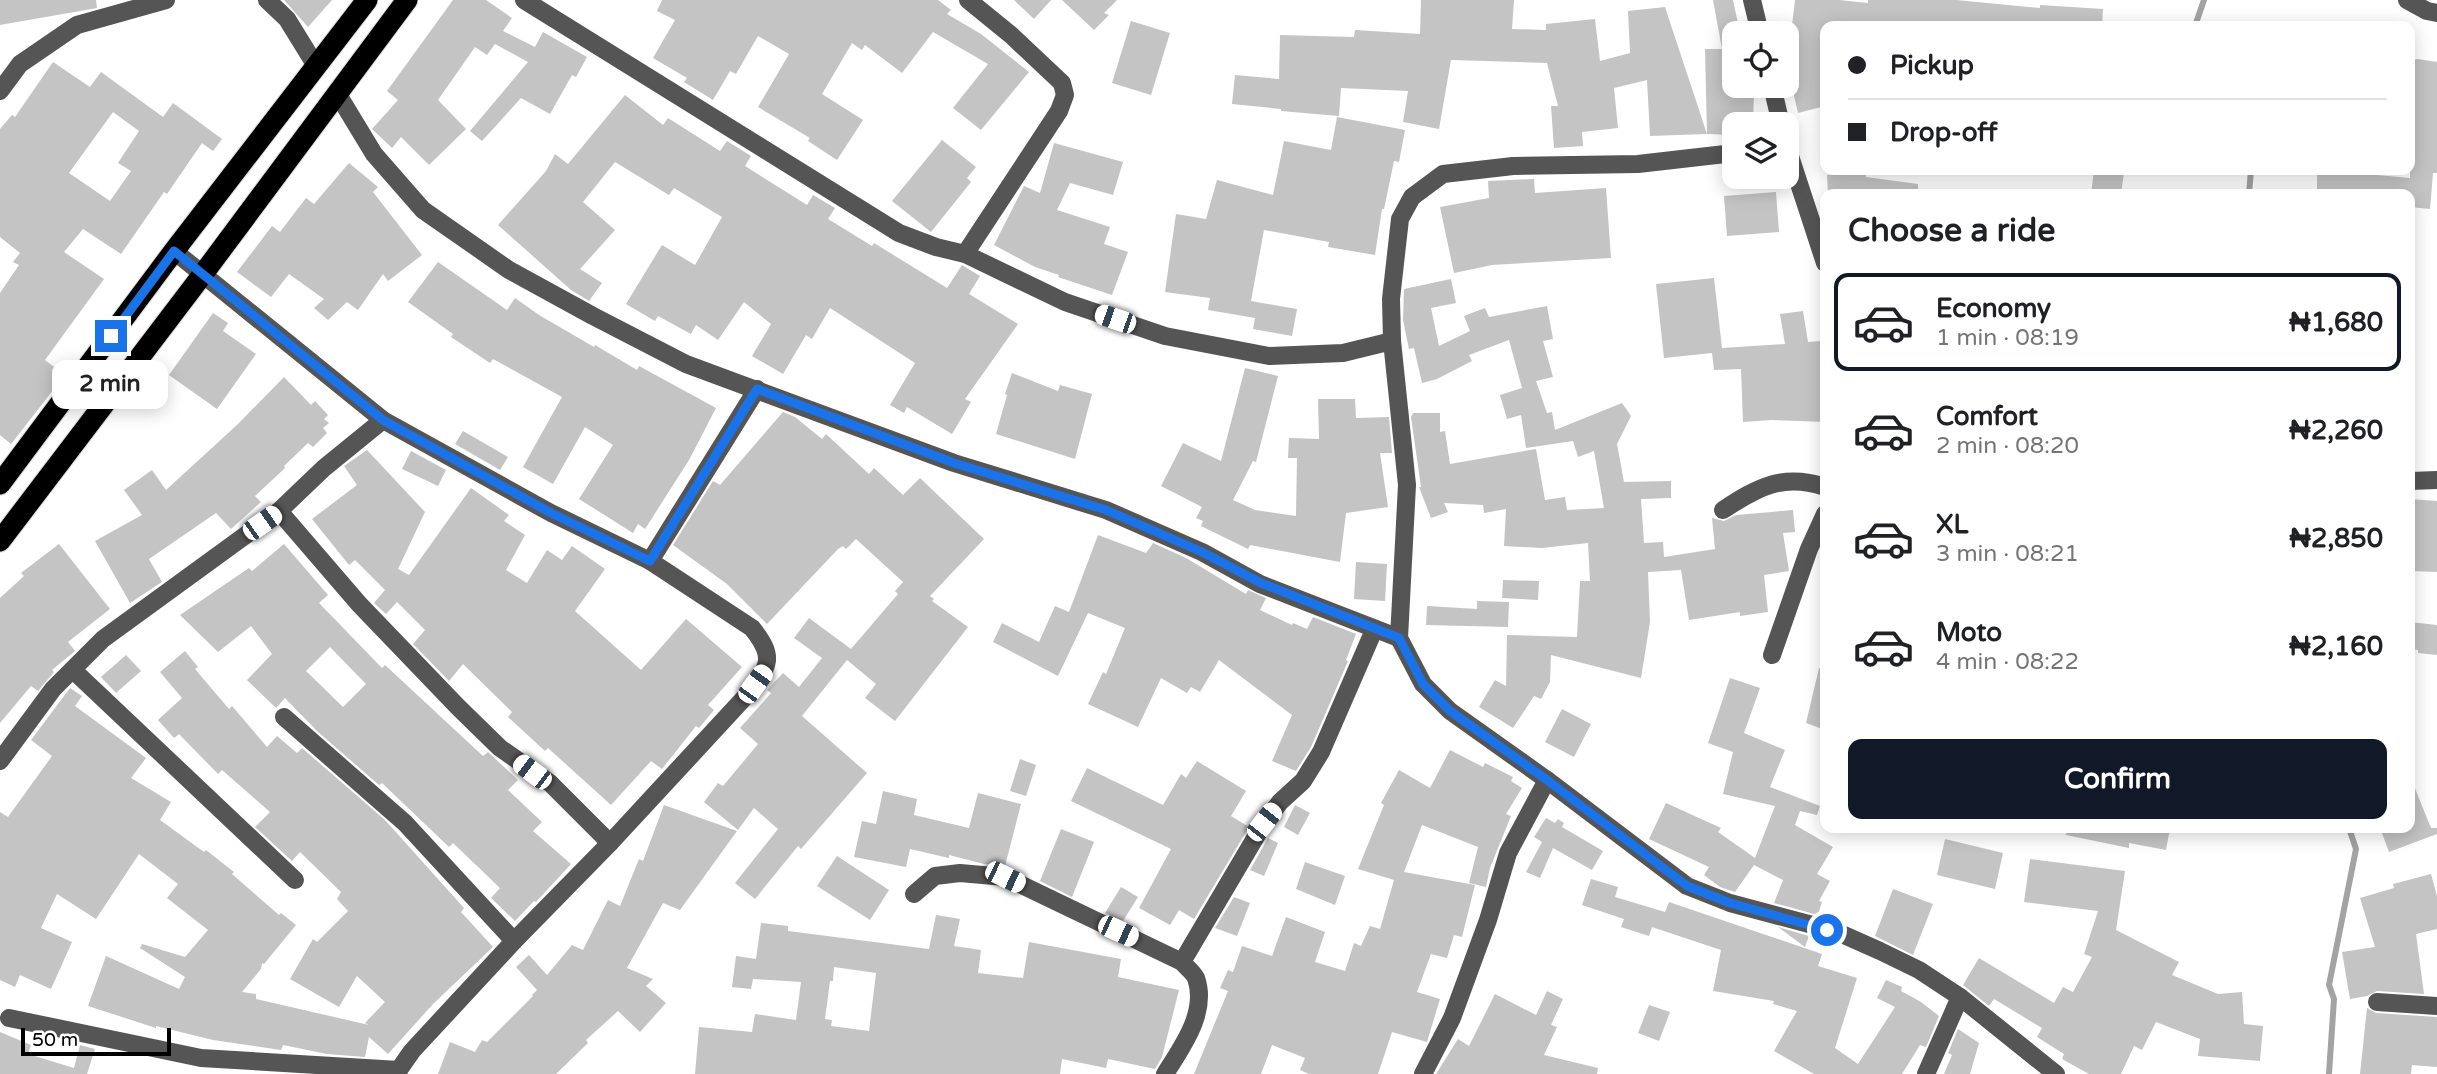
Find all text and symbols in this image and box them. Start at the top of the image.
map controls [1722,21,1799,189]
button: locate [1722,21,1799,98]
text: Pickup [1890,50,1974,81]
button: layers [1722,112,1799,189]
text: Drop-off [1890,117,1997,148]
text: Choose a ride [1848,212,2055,250]
icon: car [1852,291,1915,354]
text: Economy [1936,293,2051,324]
car [1092,302,1139,336]
text: ₦1,680 [2289,307,2383,338]
route end [95,320,127,352]
text: 1 min · 08:19 [1936,324,2079,352]
callout: 2 min [53,360,169,410]
text: 2 min [79,370,141,398]
icon: car [1852,399,1915,462]
text: Comfort [1936,401,2038,432]
text: ₦2,260 [2289,415,2383,446]
text: 2 min · 08:20 [1936,432,2079,460]
car [239,502,286,544]
icon: car [1852,507,1915,570]
text: XL [1936,509,1968,540]
text: ₦2,850 [2289,523,2383,554]
text: 3 min · 08:21 [1936,540,2079,568]
icon: car [1852,615,1915,678]
text: Moto [1936,617,2002,648]
text: ₦2,160 [2289,631,2383,662]
text: 4 min · 08:22 [1936,648,2079,676]
car [735,661,776,707]
button: Confirm [1848,739,2387,819]
car [509,751,556,793]
car [1243,799,1286,845]
car [982,858,1029,896]
car [1095,913,1142,949]
route start [1811,914,1843,946]
scale bar [21,1025,172,1057]
text: 50 m [32,1029,78,1051]

